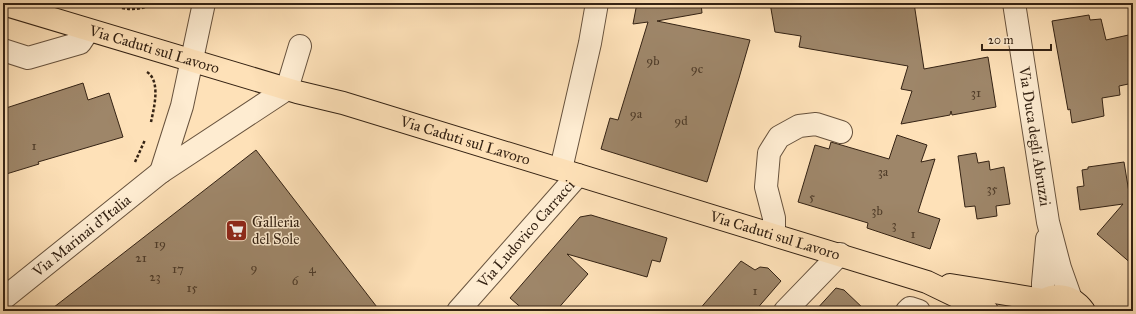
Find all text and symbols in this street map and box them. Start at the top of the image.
street label: Via Caduti sul Lavoro [86,21,222,77]
scale bar [982,26,1051,52]
text: 20 m [988,33,1014,47]
house number: 9b [646,53,660,69]
house number: 9c [691,61,704,77]
street label: Via Duca degli Abruzzi [1015,64,1054,208]
house number: 31 [971,85,981,101]
house number: 9a [630,106,643,122]
street label: Via Caduti sul Lavoro [397,112,533,169]
house number: 9d [674,113,688,129]
house number: 1 [31,138,37,154]
house number: 3a [878,164,889,180]
street label: Via Ludovico Carracci [473,176,579,292]
house number: 35 [986,181,998,197]
house number: 5 [809,189,815,205]
street label: Via Marinai d'Italia [28,190,135,281]
house number: 3b [871,203,883,219]
street label: Via Caduti sul Lavoro [707,207,842,264]
place label: Galleria del Sole [252,213,300,248]
house number: 3 [891,217,897,233]
supermarket icon: Galleria del Sole [223,218,249,244]
house number: 1 [910,226,916,242]
house number: 19 [154,236,166,252]
house number: 21 [135,250,147,266]
house number: 9 [251,260,258,276]
house number: 17 [172,261,184,277]
house number: 4 [308,261,316,277]
house number: 23 [149,269,161,285]
house number: 6 [292,273,299,289]
house number: 15 [186,280,198,296]
house number: 1 [752,283,758,299]

